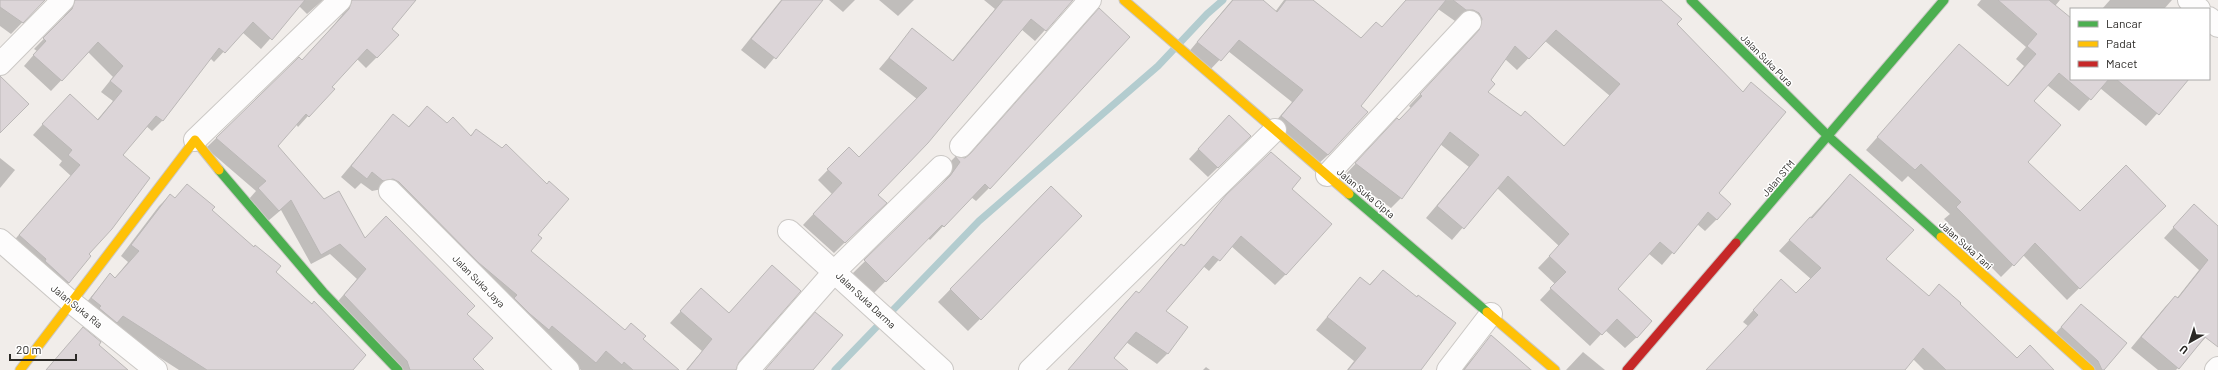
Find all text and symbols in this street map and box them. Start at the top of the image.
legend [2070,8,2210,80]
text: Lancar [2106,16,2143,30]
street label: Jalan Suka Pura [1738,31,1796,89]
text: Padat [2106,36,2136,50]
text: Macet [2106,56,2138,70]
street label: Jalan STM [1759,157,1797,199]
street label: Jalan Suka Cipta [1335,165,1397,221]
street label: Jalan Suka Tani [1937,218,1995,272]
street label: Jalan Suka Jaya [450,252,508,310]
street label: Jalan Suka Darma [834,269,898,331]
street label: Jalan Suka Ria [49,282,105,330]
north arrow [2170,322,2210,362]
scale bar [10,336,76,362]
text: 20 m [16,342,42,356]
text: U [2177,343,2190,357]

